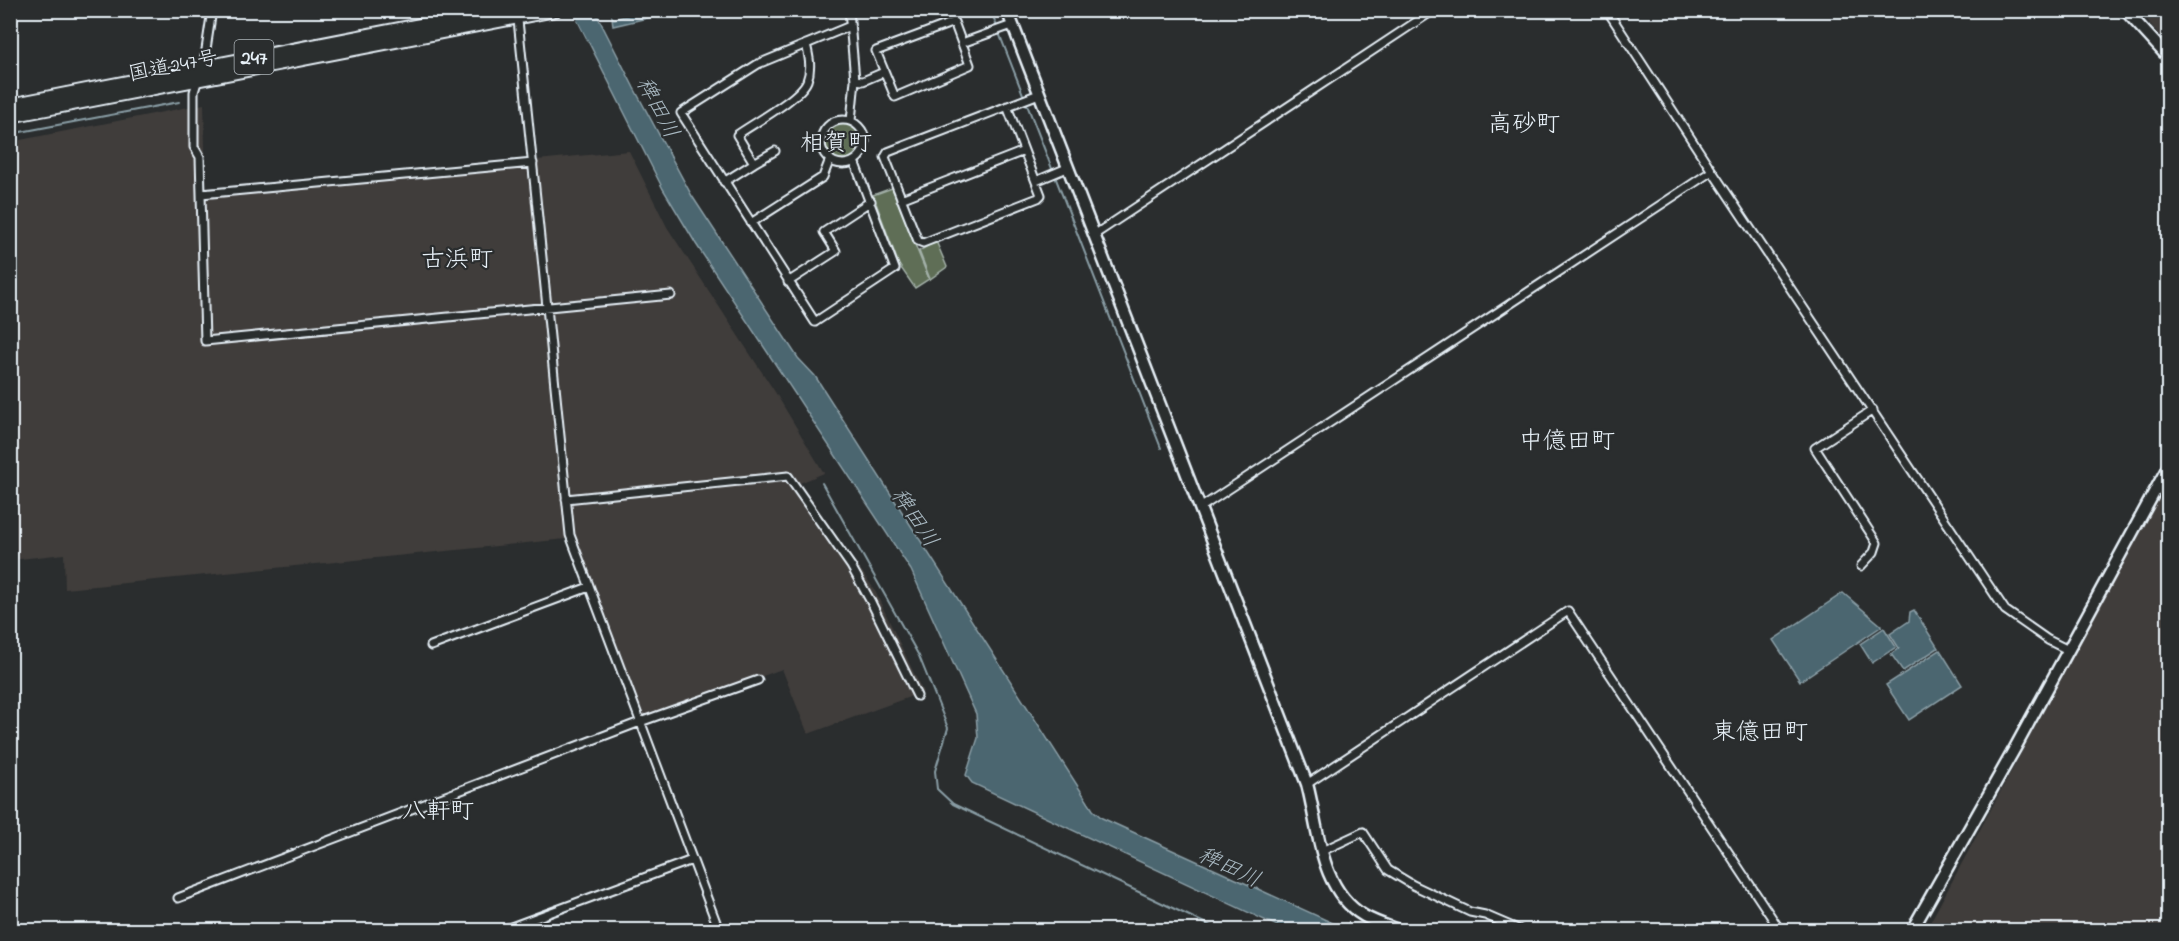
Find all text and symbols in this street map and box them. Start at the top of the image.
road number: 247 [234,40,274,74]
street label: 国道247号 [126,44,221,90]
water label: 稗田川 [627,72,686,145]
district label: 高砂町 [1488,108,1560,143]
district label: 相賀町 [800,127,872,162]
district label: 古浜町 [421,243,493,278]
district label: 中億田町 [1519,425,1615,460]
water label: 稗田川 [882,482,945,555]
district label: 東億田町 [1712,716,1808,751]
district label: 八軒町 [402,795,474,830]
water label: 稗田川 [1192,840,1265,897]

